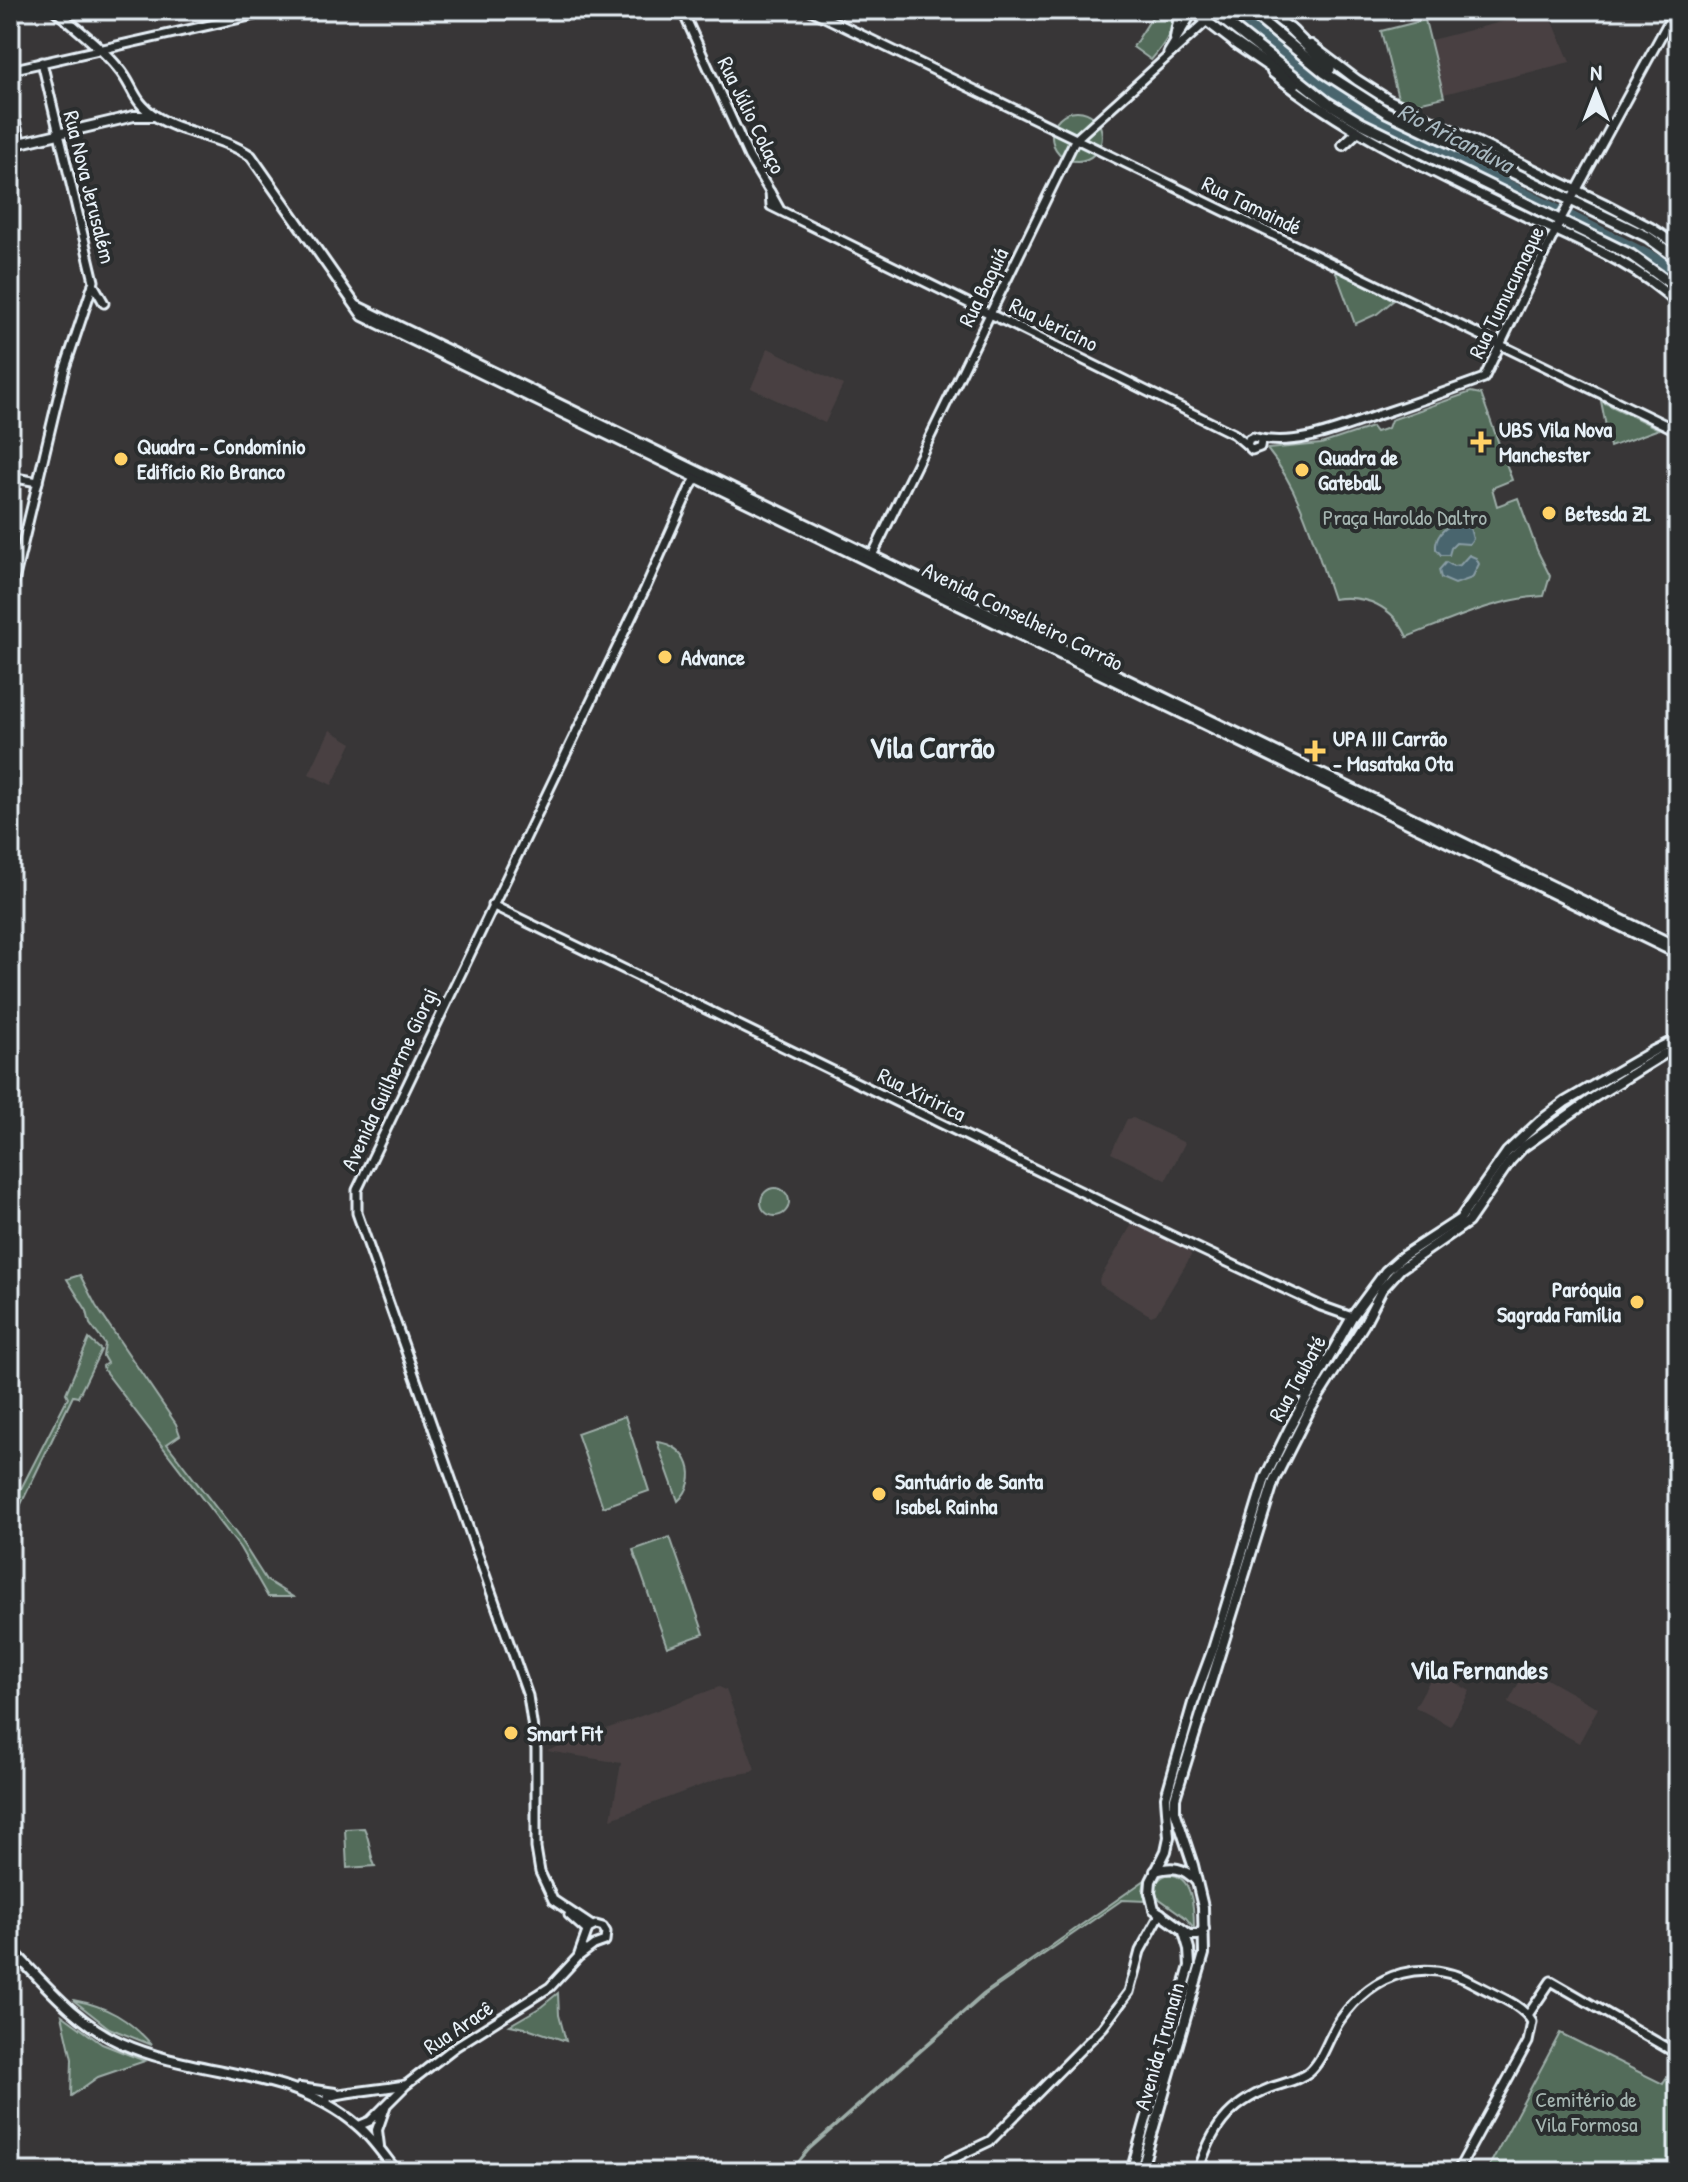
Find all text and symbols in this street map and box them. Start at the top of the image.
street label: Rua Júlio Colaço [711,51,793,179]
north arrow [1556,52,1636,132]
text: N [1590,57,1602,87]
water label: Rio Aricanduva [1393,94,1521,181]
street label: Rua Nova Jerusalém [57,108,123,267]
street label: Rua Tamaindé [1197,168,1307,242]
street label: Rua Tumucumaque [1461,221,1551,363]
street label: Rua Baquiá [951,242,1015,332]
street label: Rua Jericino [1005,290,1103,358]
place label: UBS Vila Nova Manchester [1499,414,1613,469]
place label: Quadra - Condomínio Edifício Rio Branco [137,431,306,486]
marker: UBS Vila Nova Manchester [1470,431,1492,453]
place label: Quadra de Gateball [1318,442,1398,497]
marker: Quadra - Condomínio Edifício Rio Branco [112,450,130,468]
marker: Quadra de Gateball [1293,461,1311,479]
place label: Betesda ZL [1565,498,1651,528]
park label: Praça Haroldo Daltro [1323,502,1487,532]
marker: Betesda ZL [1540,504,1558,522]
street label: Avenida Conselheiro Carrão [918,554,1128,678]
place label: Advance [681,642,745,672]
marker: Advance [656,648,674,666]
place label: UPA III Carrão - Masataka Ota [1333,723,1454,778]
district label: Vila Carrão [869,727,995,767]
marker: UPA III Carrão - Masataka Ota [1304,740,1326,762]
street label: Avenida Guilherme Giorgi [333,983,445,1175]
street label: Rua Xiririca [873,1060,971,1128]
place label: Paróquia Sagrada Família [1497,1274,1621,1330]
marker: Paróquia Sagrada Família [1628,1293,1646,1311]
street label: Rua Taubaté [1261,1329,1333,1426]
place label: Santuário de Santa Isabel Rainha [895,1466,1044,1521]
marker: Santuário de Santa Isabel Rainha [870,1485,888,1503]
district label: Vila Fernandes [1410,1652,1548,1687]
place label: Smart Fit [527,1718,604,1748]
marker: Smart Fit [502,1724,520,1742]
street label: Avenida Trumain [1126,1979,1192,2113]
street label: Rua Aracê [417,1993,499,2061]
park label: Cemitério de Vila Formosa [1534,2084,1638,2139]

